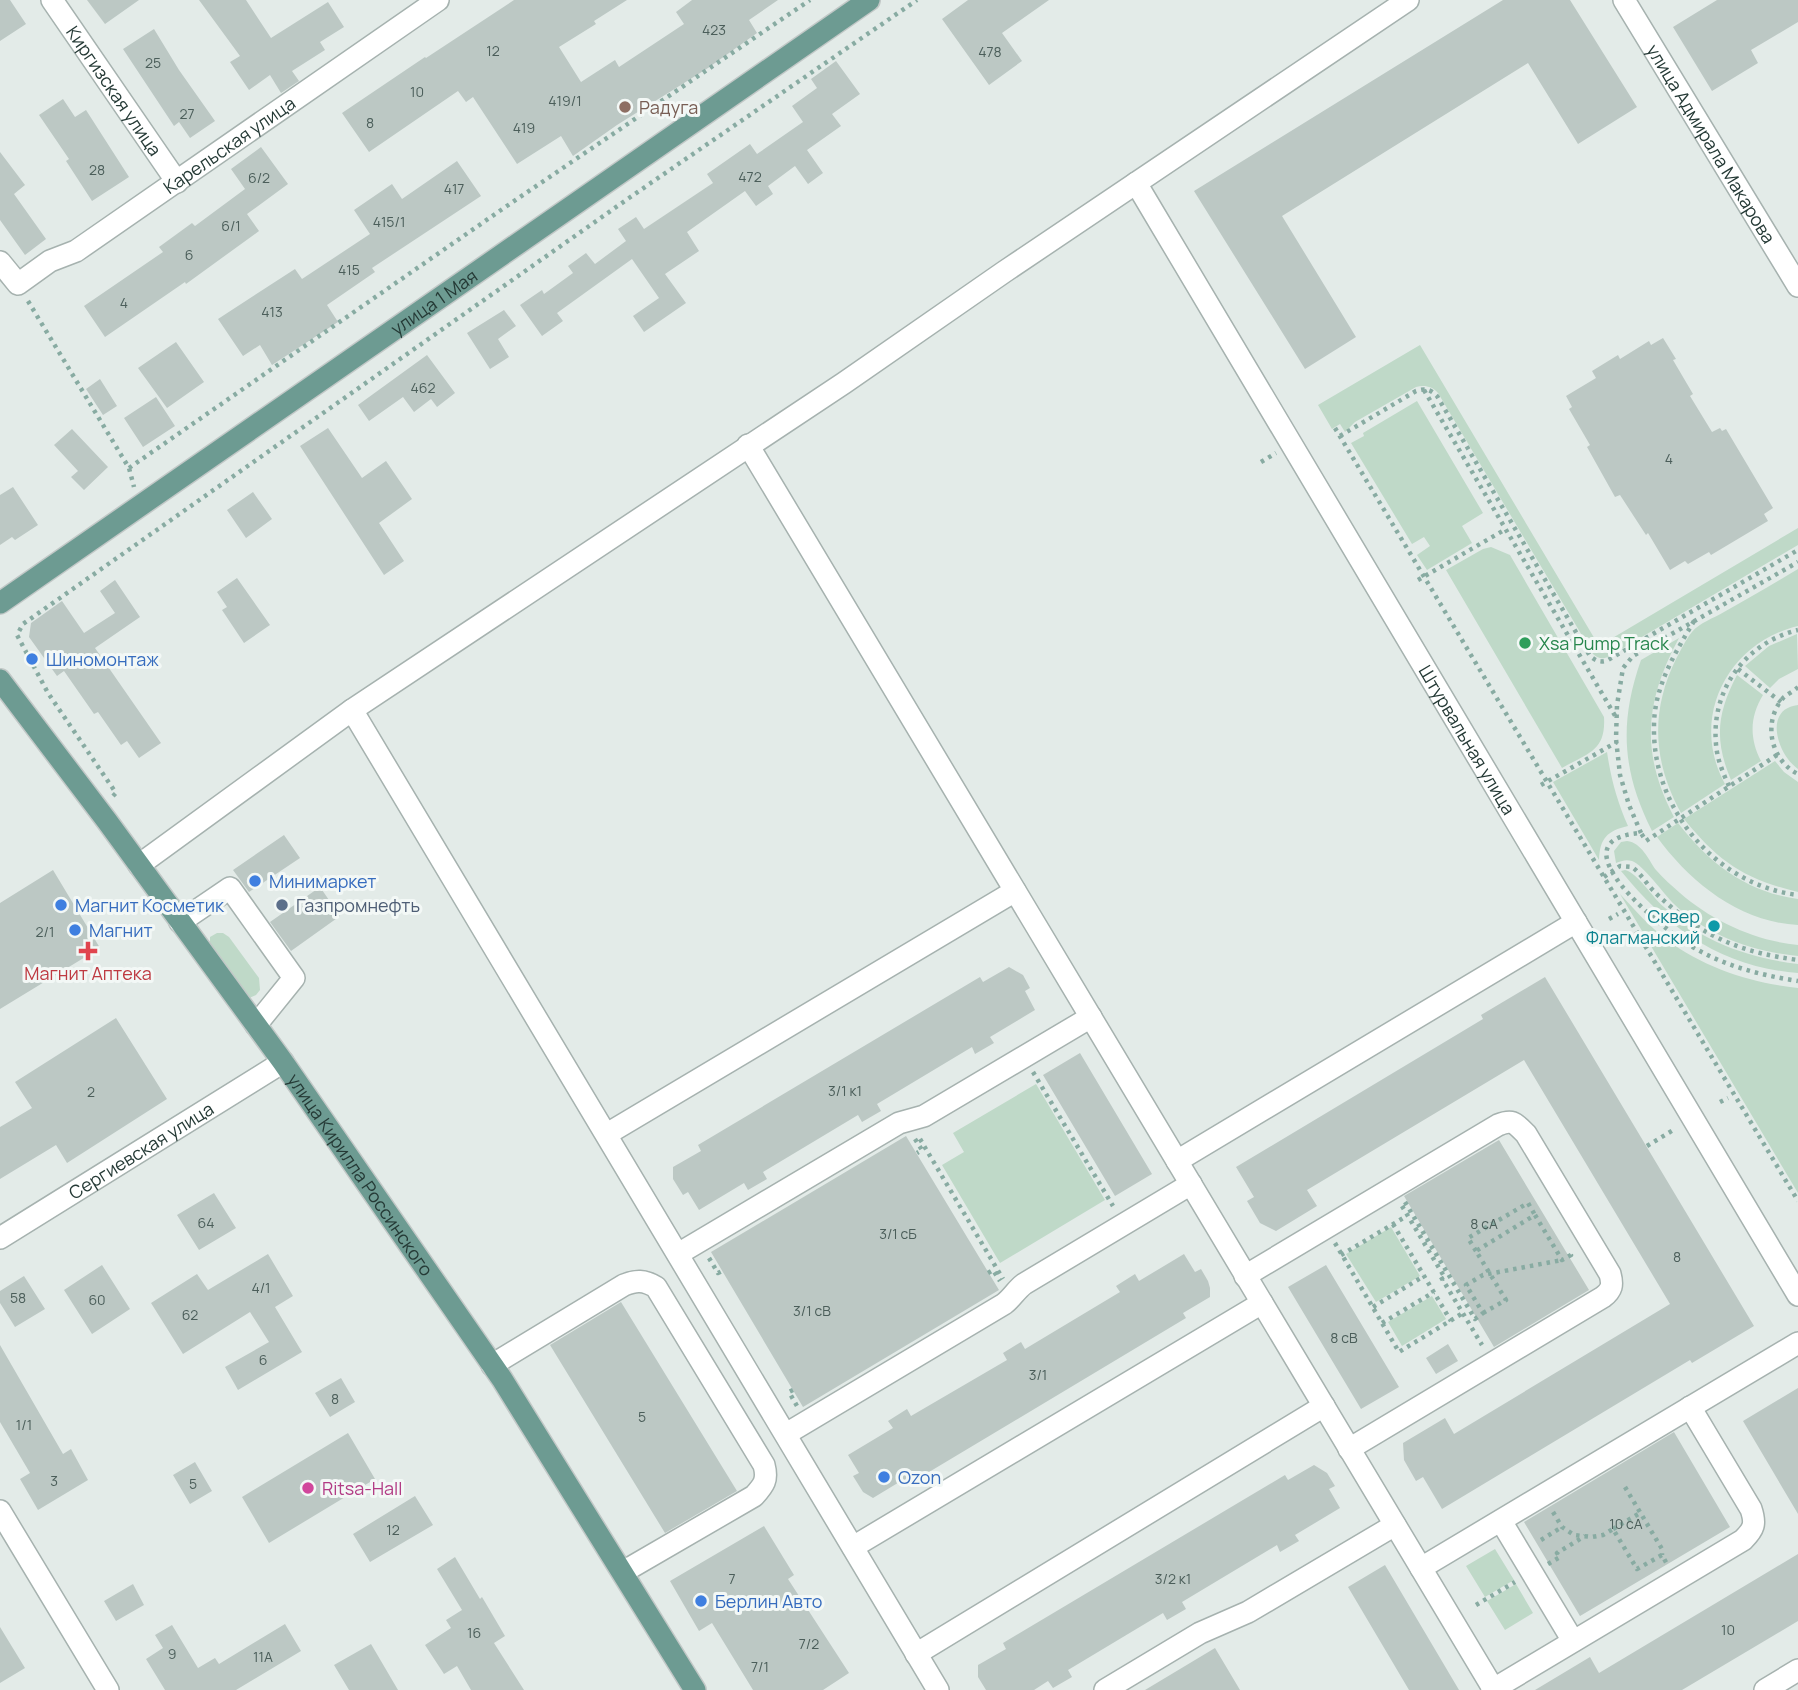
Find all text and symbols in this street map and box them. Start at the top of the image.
house number: 423 [702,20,726,39]
street label: Киргизская улица [61,21,167,160]
street label: улица Адмирала Макарова [1642,39,1781,248]
house number: 12 [486,41,500,60]
house number: 478 [978,42,1002,61]
house number: 25 [145,53,161,72]
house number: 10 [410,82,424,101]
street label: Карельская улица [158,91,300,199]
house number: 419/1 [548,91,582,110]
place label: Радуга [639,95,698,119]
marker: Радуга [617,99,633,115]
house number: 27 [179,104,195,123]
house number: 8 [366,113,374,132]
house number: 419 [513,118,535,137]
house number: 28 [89,160,105,179]
house number: 472 [738,167,762,186]
house number: 6/2 [248,168,270,187]
house number: 417 [444,179,464,198]
house number: 415/1 [373,212,405,231]
house number: 6/1 [221,216,241,235]
house number: 6 [185,245,193,264]
house number: 415 [338,260,360,279]
street label: улица 1 Мая [386,264,482,340]
house number: 4 [120,293,128,312]
house number: 413 [261,302,283,321]
house number: 462 [411,378,435,397]
house number: 4 [1665,449,1673,468]
place label: Xsa Pump Track [1539,631,1670,655]
marker: Xsa Pump Track [1517,635,1533,651]
place label: Шиномонтаж [46,647,159,671]
marker: Шиномонтаж [24,651,40,667]
street label: Штурвальная улица [1414,661,1521,819]
place label: Минимаркет [269,869,376,893]
marker: Минимаркет [247,873,263,889]
place label: Магнит Косметик [75,893,225,917]
place label: Газпромнефть [296,893,420,917]
marker: Магнит Косметик [53,897,69,913]
marker: Газпромнефть [274,897,290,913]
place label: Сквер Флагманский [1586,904,1700,949]
place label: Магнит [89,918,153,942]
marker: Сквер Флагманский [1706,918,1722,934]
house number: 2/1 [36,922,54,941]
marker: Магнит [67,922,83,938]
marker: Магнит Аптека [80,943,96,959]
place label: Магнит Аптека [24,961,152,985]
street label: улица Кирилла Россинского [282,1068,439,1280]
house number: 3/1 к1 [828,1081,862,1100]
house number: 2 [87,1082,95,1101]
street label: Сергиевская улица [64,1096,218,1204]
house number: 64 [198,1213,214,1232]
house number: 8 сА [1470,1214,1498,1233]
house number: 3/1 сБ [879,1224,917,1243]
house number: 8 [1673,1247,1681,1266]
house number: 4/1 [251,1278,271,1297]
house number: 58 [10,1288,26,1307]
house number: 60 [88,1290,106,1309]
house number: 3/1 сВ [793,1301,831,1320]
house number: 62 [182,1305,198,1324]
house number: 8 сВ [1330,1328,1358,1347]
house number: 6 [259,1350,267,1369]
house number: 3/1 [1029,1365,1047,1384]
house number: 8 [331,1389,339,1408]
house number: 5 [638,1407,646,1426]
house number: 1/1 [16,1415,32,1434]
place label: Ozon [898,1465,941,1489]
marker: Ozon [876,1469,892,1485]
house number: 3 [50,1471,58,1490]
house number: 5 [189,1474,197,1493]
place label: Ritsa-Hall [322,1476,403,1500]
marker: Ritsa-Hall [300,1480,316,1496]
house number: 10 сА [1609,1514,1643,1533]
house number: 12 [386,1520,400,1539]
house number: 7 [728,1569,736,1588]
house number: 3/2 к1 [1155,1569,1191,1588]
place label: Берлин Авто [715,1589,823,1613]
marker: Берлин Авто [693,1593,709,1609]
house number: 10 [1721,1620,1735,1639]
house number: 16 [467,1623,481,1642]
house number: 7/2 [799,1634,819,1653]
house number: 9 [168,1644,176,1663]
house number: 11А [253,1647,273,1666]
house number: 7/1 [751,1657,769,1676]

